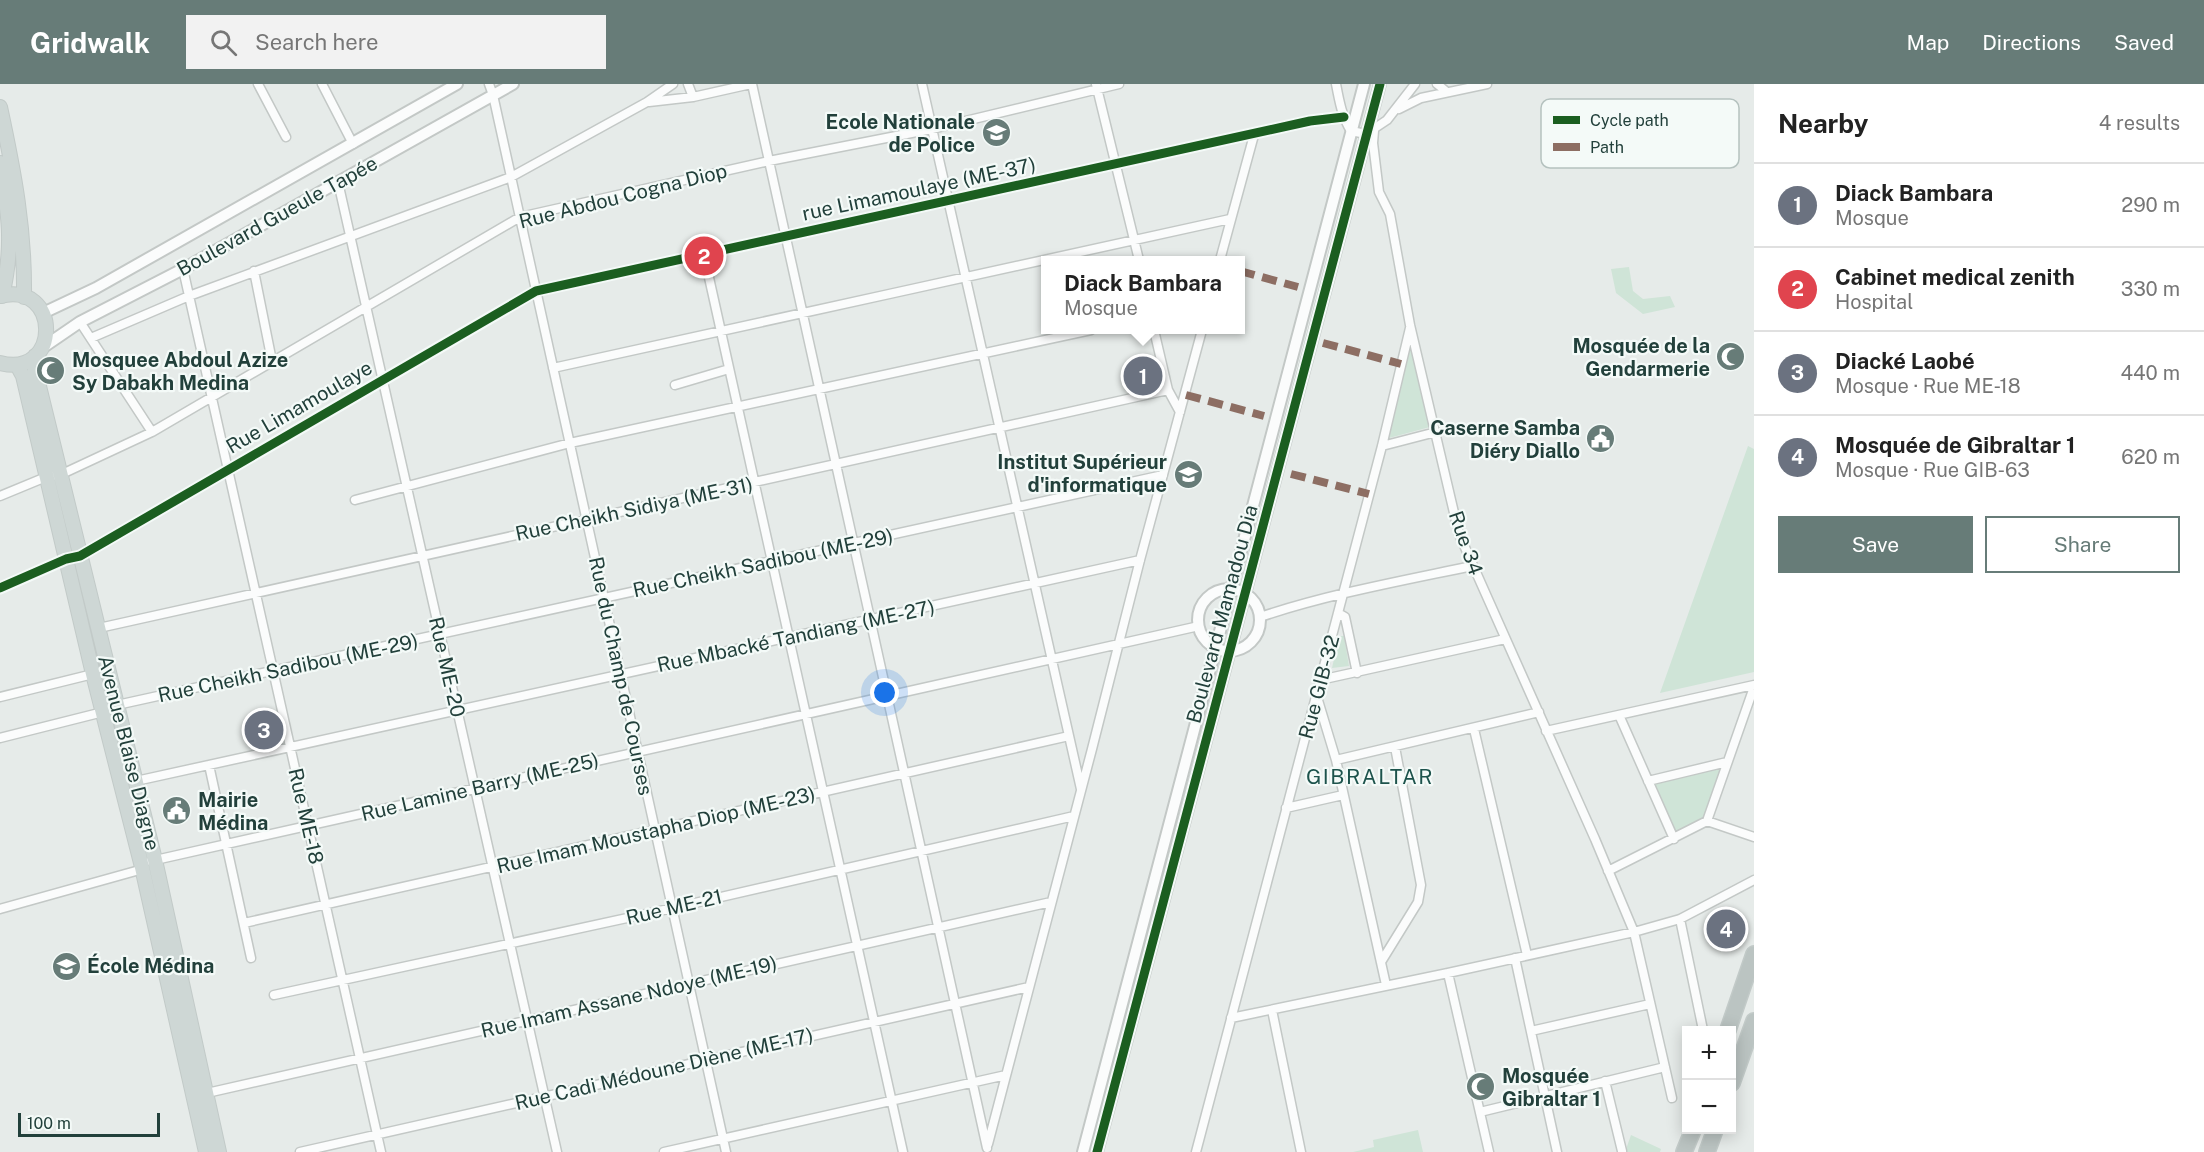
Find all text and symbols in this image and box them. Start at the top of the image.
search box [186,15,606,69]
text: Gridwalk [30,26,150,59]
icon: search [207,26,240,59]
text: Search here [255,29,379,55]
text: Map [1907,30,1949,55]
text: Directions [1982,30,2081,55]
text: Saved [2114,30,2174,55]
legend [1541,99,1739,168]
text: Nearby [1778,108,1868,139]
place label: Ecole Nationale de Police [826,110,975,157]
text: Cycle path [1590,111,1669,130]
text: 4 results [2099,111,2180,135]
school or university icon: Ecole Nationale de Police [980,117,1012,149]
text: Path [1590,138,1624,157]
street label: Boulevard Gueule Tapée [172,151,382,281]
street label: rue Limamoulaye (ME-37) [800,152,1038,226]
street label: Rue Abdou Cogna Diop [516,159,730,233]
text: Diack Bambara [1835,180,1993,206]
text: 1 [1793,193,1802,217]
text: 290 m [2121,193,2180,217]
text: Mosque [1835,206,1909,230]
pin: 2 [684,234,724,279]
popup [1041,256,1245,334]
text: Cabinet medical zenith [1835,264,2075,290]
text: Diack Bambara [1064,270,1222,296]
text: 2 [1791,277,1804,301]
text: 330 m [2121,277,2180,301]
text: Hospital [1835,290,1913,314]
text: Mosque [1064,296,1138,320]
place label: Mosquée de la Gendarmerie [1573,334,1710,381]
mosque icon: Mosquée de la Gendarmerie [1715,341,1747,373]
place label: Mosquee Abdoul Azize Sy Dabakh Medina [72,348,288,395]
text: Diacké Laobé [1835,348,1975,374]
pin: 1 [1124,354,1162,398]
mosque icon: Mosquee Abdoul Azize Sy Dabakh Medina [35,355,67,387]
street label: Rue Limamoulaye [222,355,376,459]
text: 3 [1791,361,1804,385]
text: 440 m [2120,361,2180,385]
text: Mosque · Rue ME-18 [1835,374,2021,398]
place label: Caserne Samba Diéry Diallo [1430,416,1580,463]
public building icon: Caserne Samba Diéry Diallo [1585,423,1617,455]
text: Mosquée de Gibraltar 1 [1835,432,2075,458]
text: 4 [1791,445,1804,469]
text: 620 m [2121,445,2180,469]
place label: Institut Supérieur d'informatique [997,450,1167,497]
school or university icon: Institut Supérieur d'informatique [1172,458,1204,490]
text: Mosque · Rue GIB-63 [1835,458,2030,482]
street label: Rue Cheikh Sidiya (ME-31) [513,472,755,546]
street label: Boulevard Mamadou Dia [1181,502,1263,726]
street label: Rue 34 [1444,508,1488,578]
button: Save [1778,516,1973,573]
button: Share [1985,516,2180,573]
street label: Rue Cheikh Sadibou (ME-29) [631,524,895,602]
street label: Rue du Champ de Courses [584,555,658,797]
street label: Rue Mbacké Tandiang (ME-27) [655,595,937,677]
street label: Rue ME-20 [424,614,470,720]
street label: Rue Cheikh Sadibou (ME-29) [156,629,420,707]
street label: Rue GIB-32 [1294,632,1344,742]
street label: Avenue Blaise Diagne [93,653,165,853]
your location [870,678,899,707]
pin: 3 [244,708,284,752]
street label: Rue Lamine Barry (ME-25) [359,748,601,826]
district label: GIBRALTAR [1306,764,1434,789]
street label: Rue ME-18 [283,766,329,866]
street label: Rue Imam Moustapha Diop (ME-23) [494,782,818,878]
place label: Mairie Médina [198,788,268,835]
public building icon: Mairie Médina [161,795,193,827]
street label: Rue ME-21 [623,884,725,930]
pin: 4 [1706,906,1746,952]
school or university icon: École Médina [50,950,82,982]
street label: Rue Imam Assane Ndoye (ME-19) [479,951,779,1043]
place label: École Médina [87,953,214,978]
street label: Rue Cadi Médoune Diène (ME-17) [512,1023,816,1115]
map controls [1682,1026,1736,1134]
button: + [1682,1026,1736,1080]
place label: Mosquée Gibraltar 1 [1502,1064,1601,1111]
mosque icon: Mosquée Gibraltar 1 [1465,1071,1497,1103]
button: − [1682,1080,1736,1134]
scale bar [18,1110,160,1138]
text: 100 m [27,1114,71,1133]

